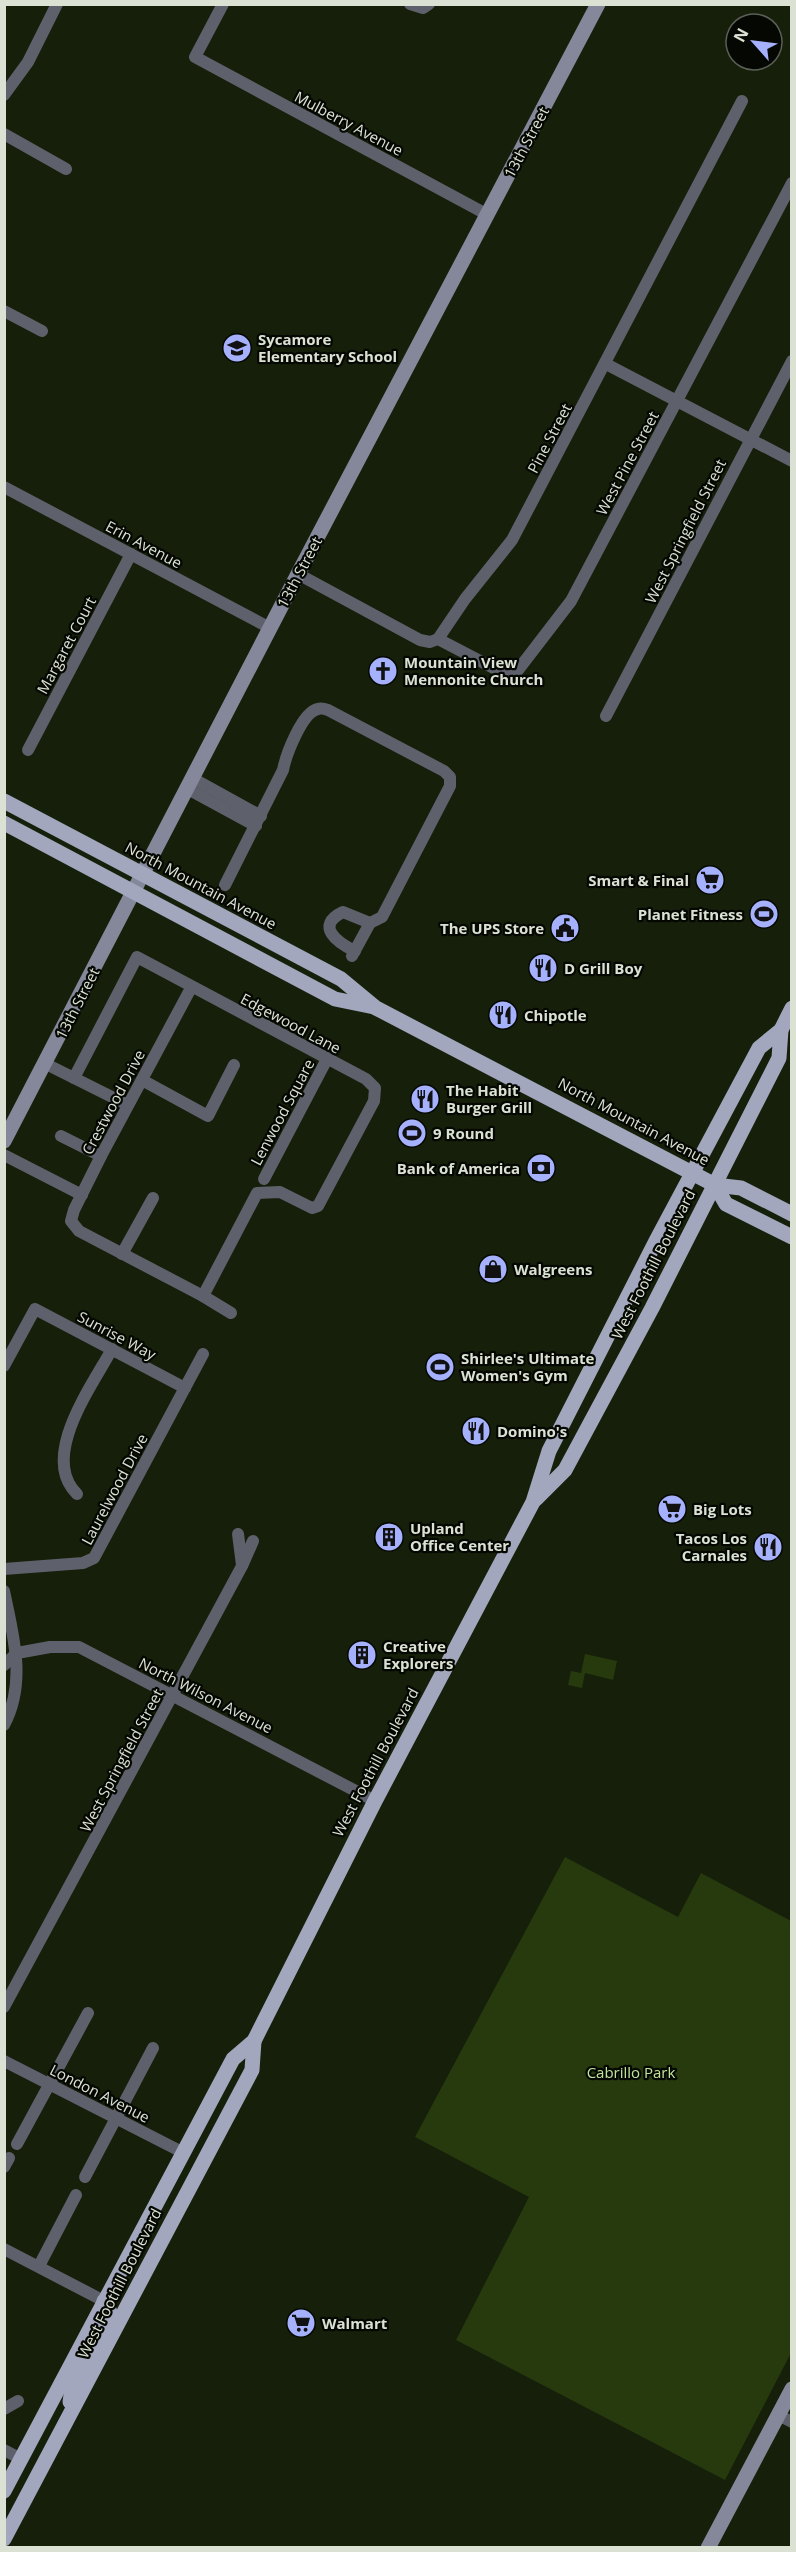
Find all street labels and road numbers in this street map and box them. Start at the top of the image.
street label: Mulberry Avenue [291,86,407,160]
street label: 13th Street [499,103,553,181]
street label: Pine Street [522,400,576,476]
street label: West Pine Street [591,408,663,518]
street label: West Springfield Street [640,455,730,607]
street label: Erin Avenue [102,516,186,572]
street label: 13th Street [272,533,326,611]
street label: Margaret Court [32,593,100,697]
street label: North Mountain Avenue [122,837,280,933]
street label: 13th Street [50,964,104,1042]
street label: Edgewood Lane [237,988,345,1058]
street label: Crestwood Drive [77,1046,149,1158]
street label: Lenwood Square [246,1055,318,1169]
street label: North Mountain Avenue [555,1073,713,1169]
street label: West Foothill Boulevard [607,1186,699,1342]
street label: Sunrise Way [74,1306,160,1364]
street label: Laurelwood Drive [76,1430,152,1548]
street label: North Wilson Avenue [136,1653,276,1737]
street label: West Foothill Boulevard [327,1684,423,1840]
street label: West Springfield Street [75,1685,167,1835]
street label: London Avenue [47,2059,153,2127]
street label: West Foothill Boulevard [73,2205,165,2361]

